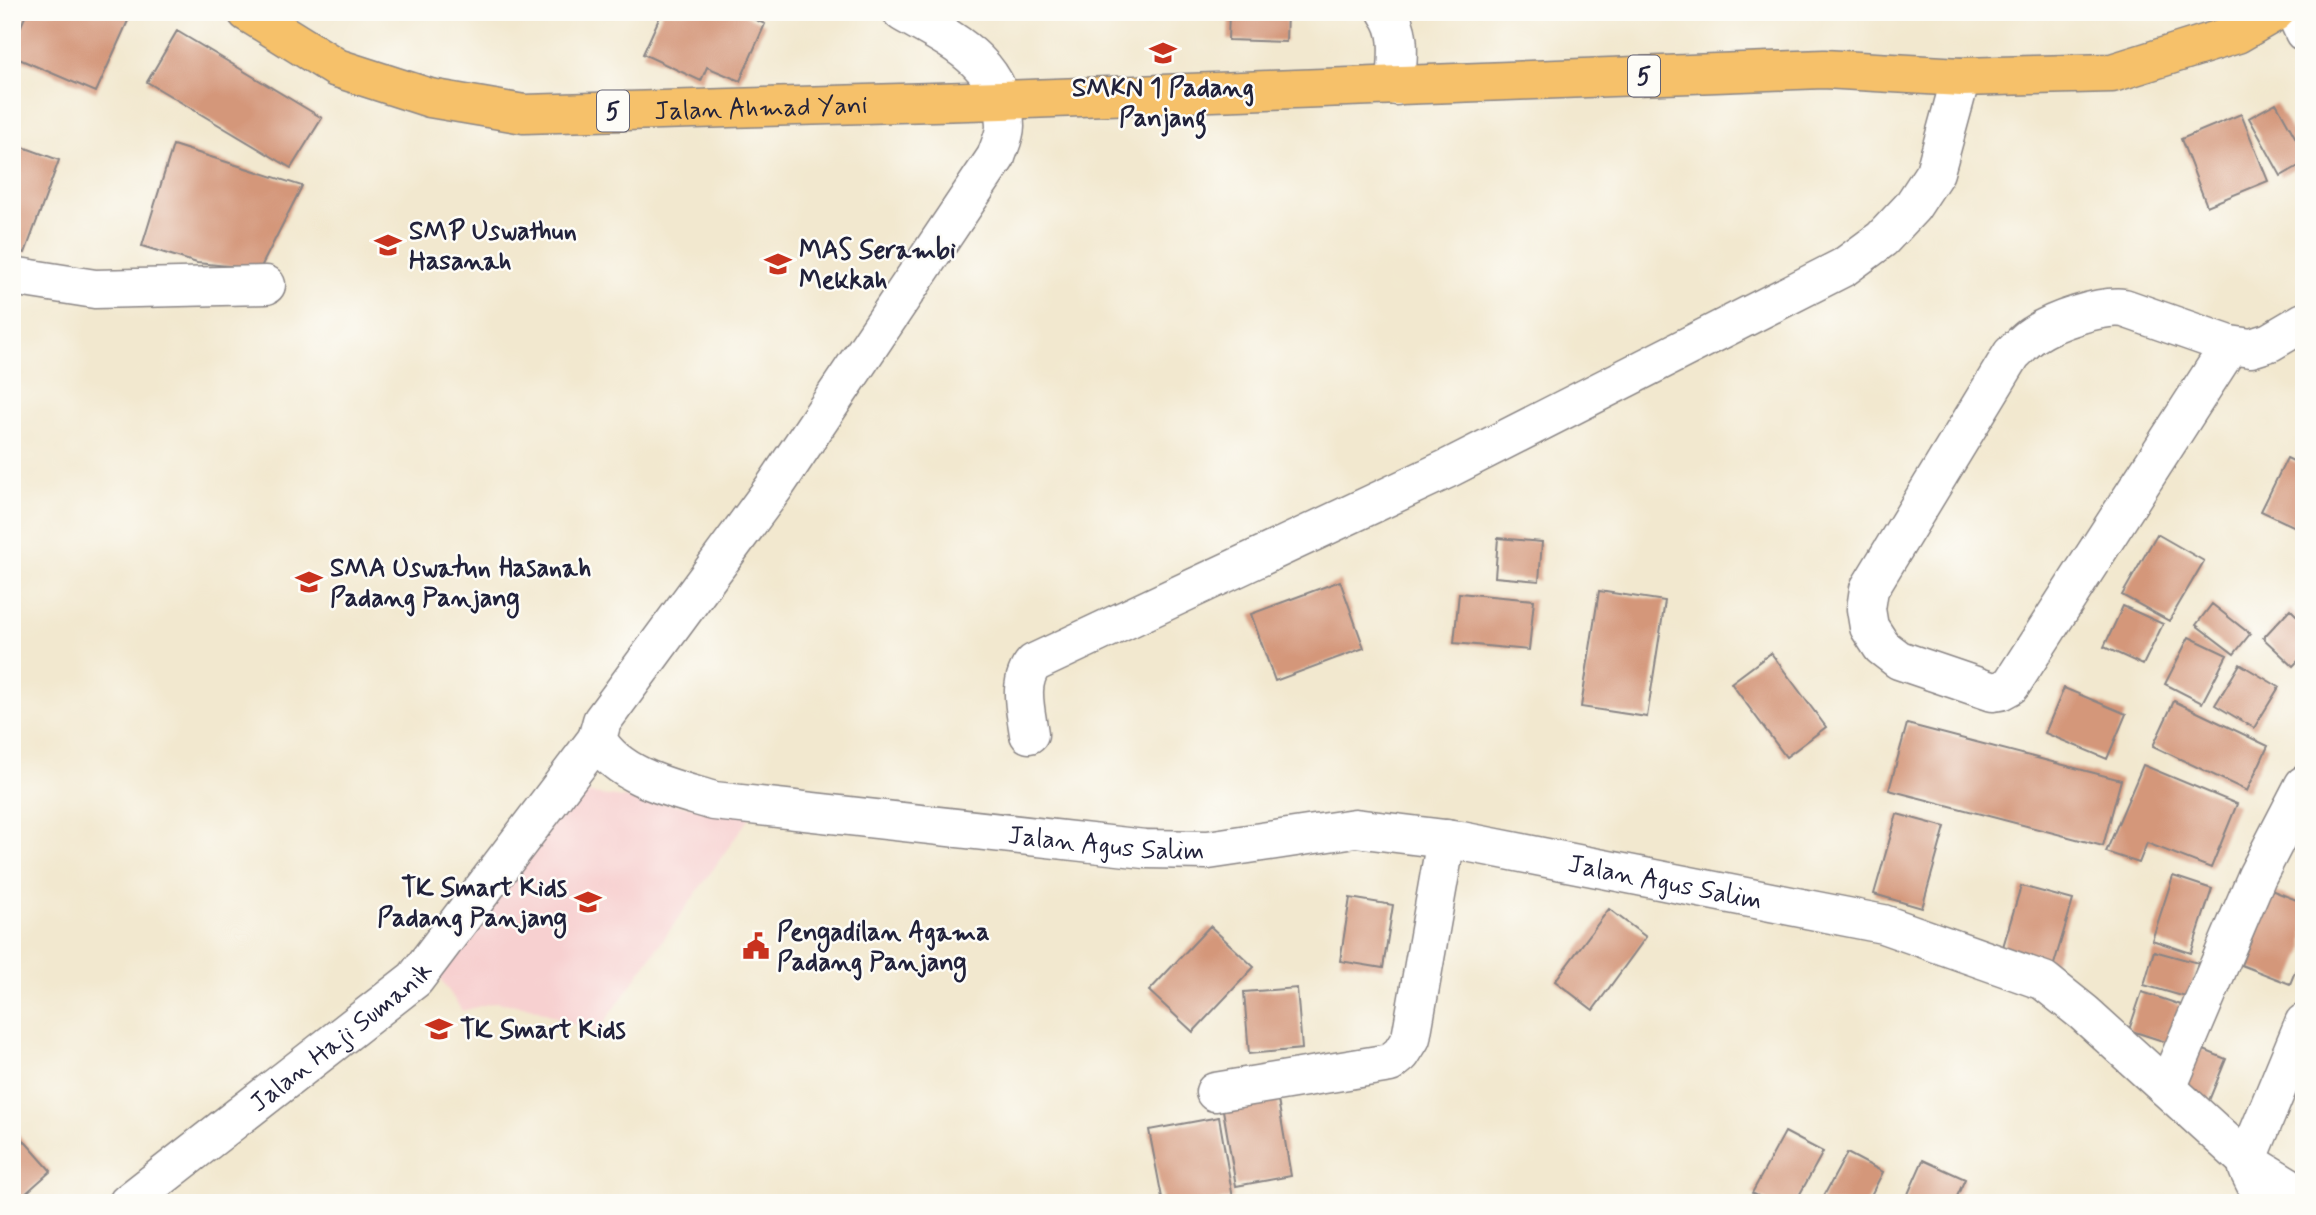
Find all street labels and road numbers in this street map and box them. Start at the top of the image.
road number: 5 [1628,56,1660,96]
street label: Jalan Ahmad Yani [654,89,868,129]
road number: 5 [597,90,629,132]
street label: Jalan Agus Salim [1006,819,1204,869]
street label: Jalan Agus Salim [1565,847,1765,919]
street label: Jalan Haji Sumanik [244,956,441,1121]

